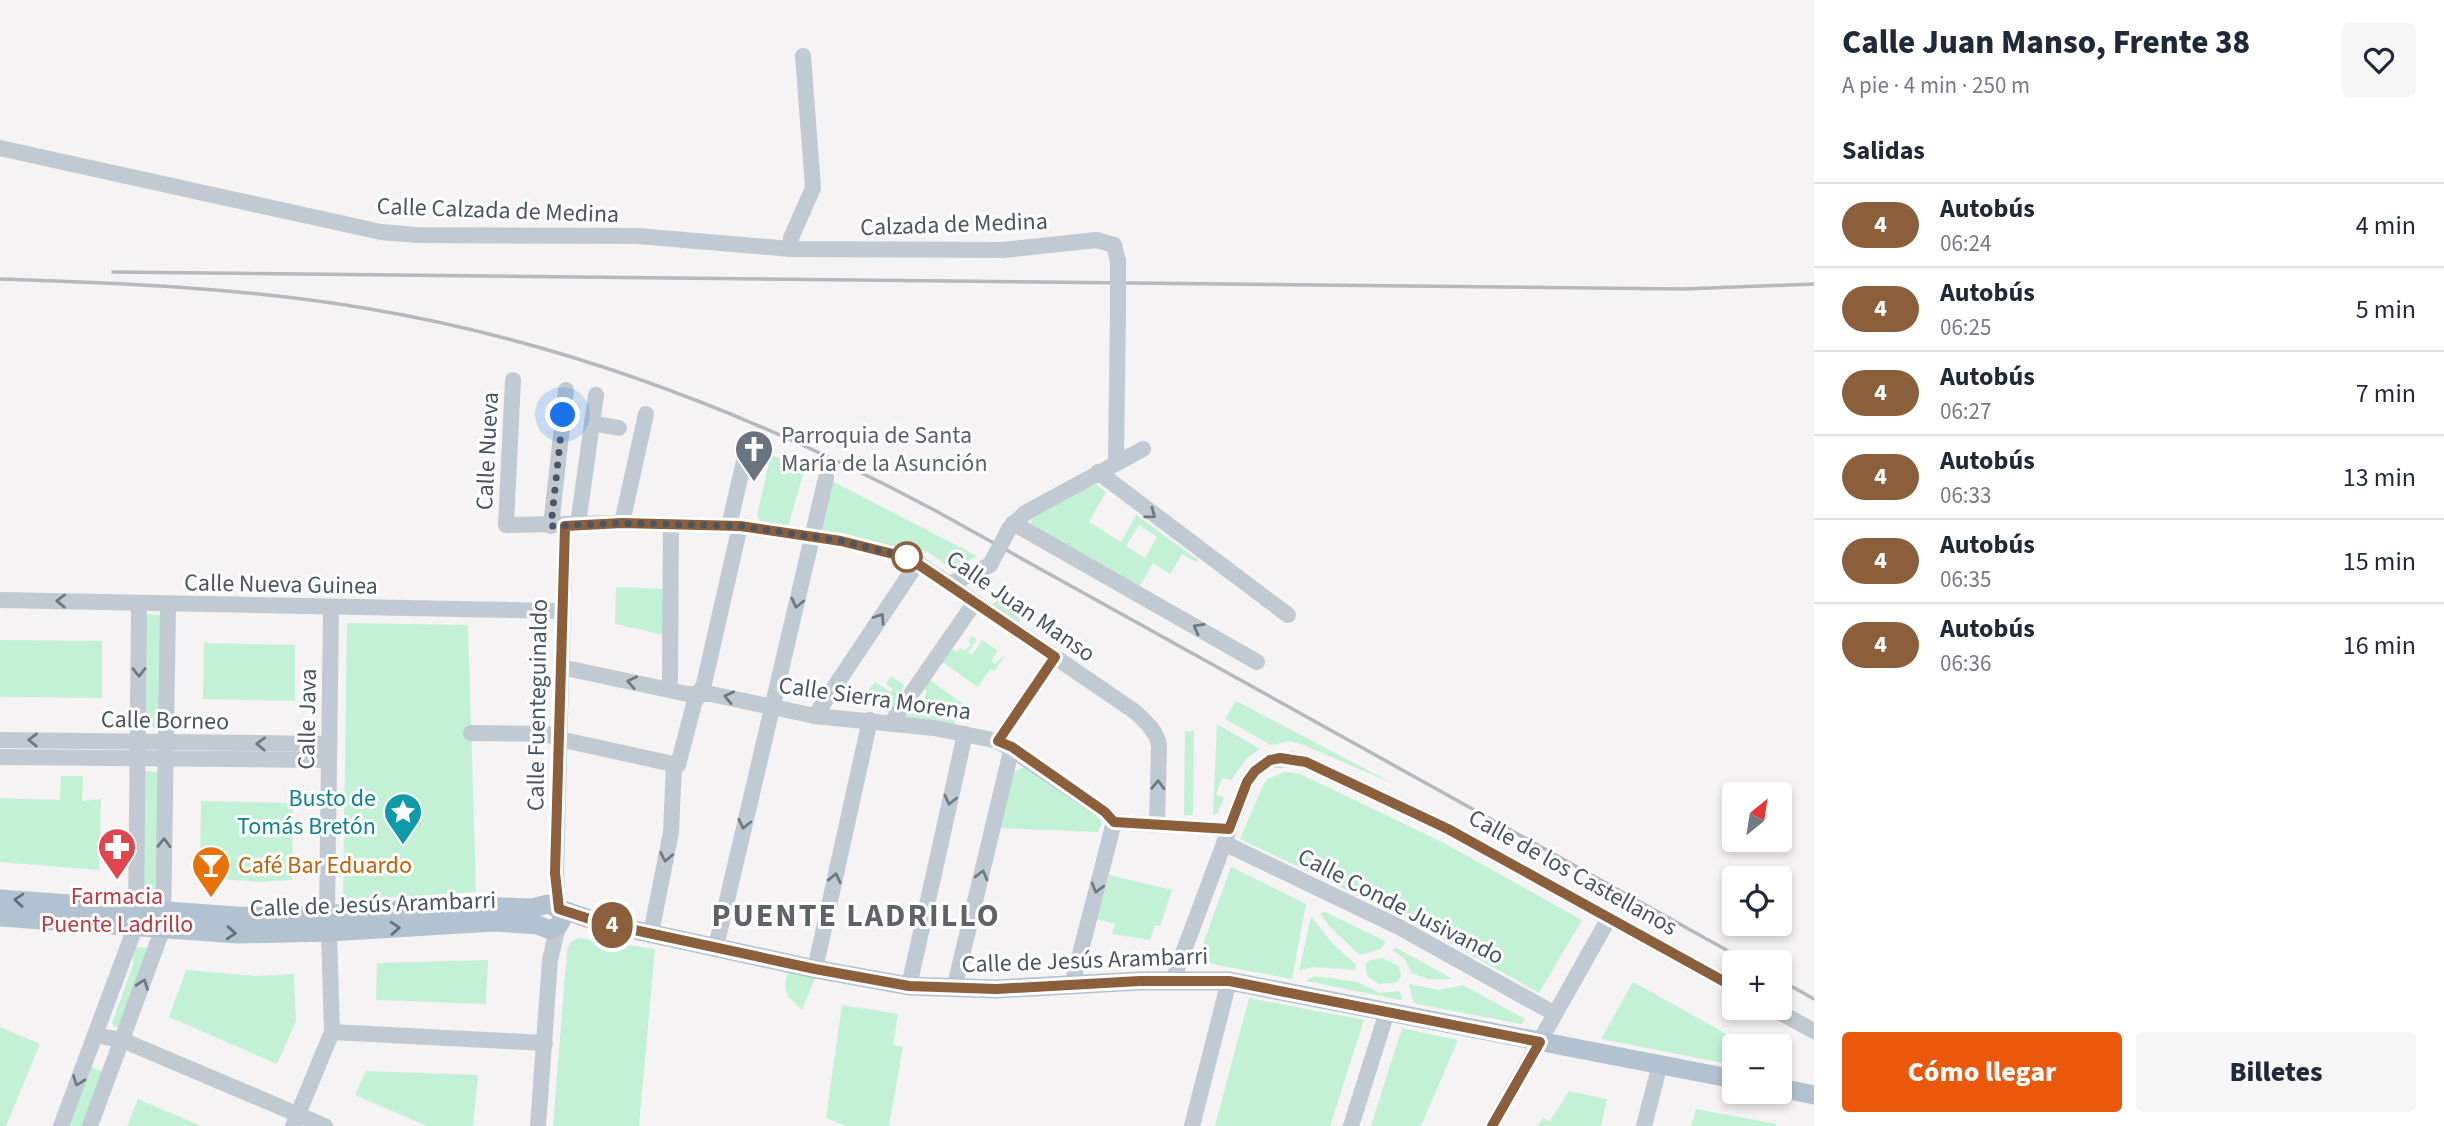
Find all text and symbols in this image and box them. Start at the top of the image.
text: Calle Juan Manso, Frente 38 [1842,19,2250,66]
button: heart [2342,23,2416,97]
text: A pie · 4 min · 250 m [1842,69,2030,102]
text: Salidas [1842,132,1925,169]
street label: Calle Calzada de Medina [376,189,620,232]
text: Autobús [1940,190,2035,227]
street label: Calzada de Medina [860,204,1048,245]
text: 4 [1874,207,1887,242]
text: 4 min [2356,207,2416,244]
text: 06:24 [1940,227,1991,260]
text: Autobús [1940,274,2035,311]
text: 4 [1874,291,1887,326]
text: 5 min [2356,291,2416,328]
text: 06:25 [1940,311,1991,344]
text: Autobús [1940,358,2035,395]
text: 4 [1874,375,1887,410]
text: 7 min [2356,375,2416,412]
street label: Calle Nueva [467,391,508,511]
text: 06:27 [1940,395,1991,428]
your location [545,397,580,432]
place label: Parroquia de Santa María de la Asunción [781,418,988,481]
church icon: Parroquia de Santa María de la Asunción [733,428,775,483]
text: Autobús [1940,442,2035,479]
text: 4 [1874,459,1887,494]
text: 13 min [2343,459,2416,496]
text: 06:33 [1940,479,1991,512]
one-way arrow [1143,506,1156,519]
text: Autobús [1940,526,2035,563]
unlabelled marker [892,542,922,572]
street label: Calle Juan Manso [939,542,1102,671]
text: 4 [1874,543,1887,578]
text: 15 min [2343,543,2416,580]
text: 06:35 [1940,563,1991,596]
street label: Calle Nueva Guinea [184,565,378,604]
one-way arrow [55,593,65,609]
one-way arrow [790,597,805,609]
street label: Calle Fuenteguinaldo [518,598,557,812]
text: Autobús [1940,610,2035,647]
one-way arrow [871,613,884,626]
one-way arrow [1193,623,1205,636]
text: 4 [1874,627,1887,662]
text: 16 min [2343,627,2416,664]
text: 06:36 [1940,647,1991,680]
one-way arrow [131,667,147,678]
street label: Calle Java [289,668,326,770]
street label: Calle Sierra Morena [776,668,973,729]
one-way arrow [626,675,638,690]
one-way arrow [723,691,735,706]
street label: Calle Borneo [101,702,229,739]
one-way arrow [27,733,38,748]
one-way arrow [255,736,266,751]
one-way arrow [1150,779,1166,789]
place label: Busto de Tomás Bretón [237,781,376,844]
north arrow [1722,782,1792,852]
map controls [1722,782,1792,1104]
place icon: Busto de Tomás Bretón [382,791,424,846]
one-way arrow [944,794,959,806]
street label: Calle de los Castellanos [1462,800,1684,945]
one-way arrow [738,818,753,830]
pharmacy icon: Farmacia Puente Ladrillo [96,826,138,881]
one-way arrow [156,837,171,848]
street label: Calle Conde Jusivando [1292,839,1510,974]
bar icon: Café Bar Eduardo [190,844,232,899]
place label: Café Bar Eduardo [238,848,412,883]
one-way arrow [659,851,674,863]
button: locate [1722,866,1792,936]
one-way arrow [974,869,988,881]
one-way arrow [827,872,841,884]
place label: Farmacia Puente Ladrillo [41,879,193,942]
one-way arrow [1091,882,1105,894]
street label: Calle de Jesús Arambarri [249,883,497,926]
one-way arrow [13,893,24,908]
district label: PUENTE LADRILLO [711,893,1001,939]
line badge: 4 [589,902,635,948]
text: 4 [606,907,618,942]
one-way arrow [390,920,401,935]
one-way arrow [226,925,237,940]
street label: Calle de Jesús Arambarri [961,939,1209,982]
button: + [1722,950,1792,1020]
one-way arrow [134,978,148,990]
button: Cómo llegar [1842,1032,2122,1112]
button: Billetes [2136,1032,2416,1112]
button: − [1722,1034,1792,1104]
one-way arrow [72,1074,86,1086]

